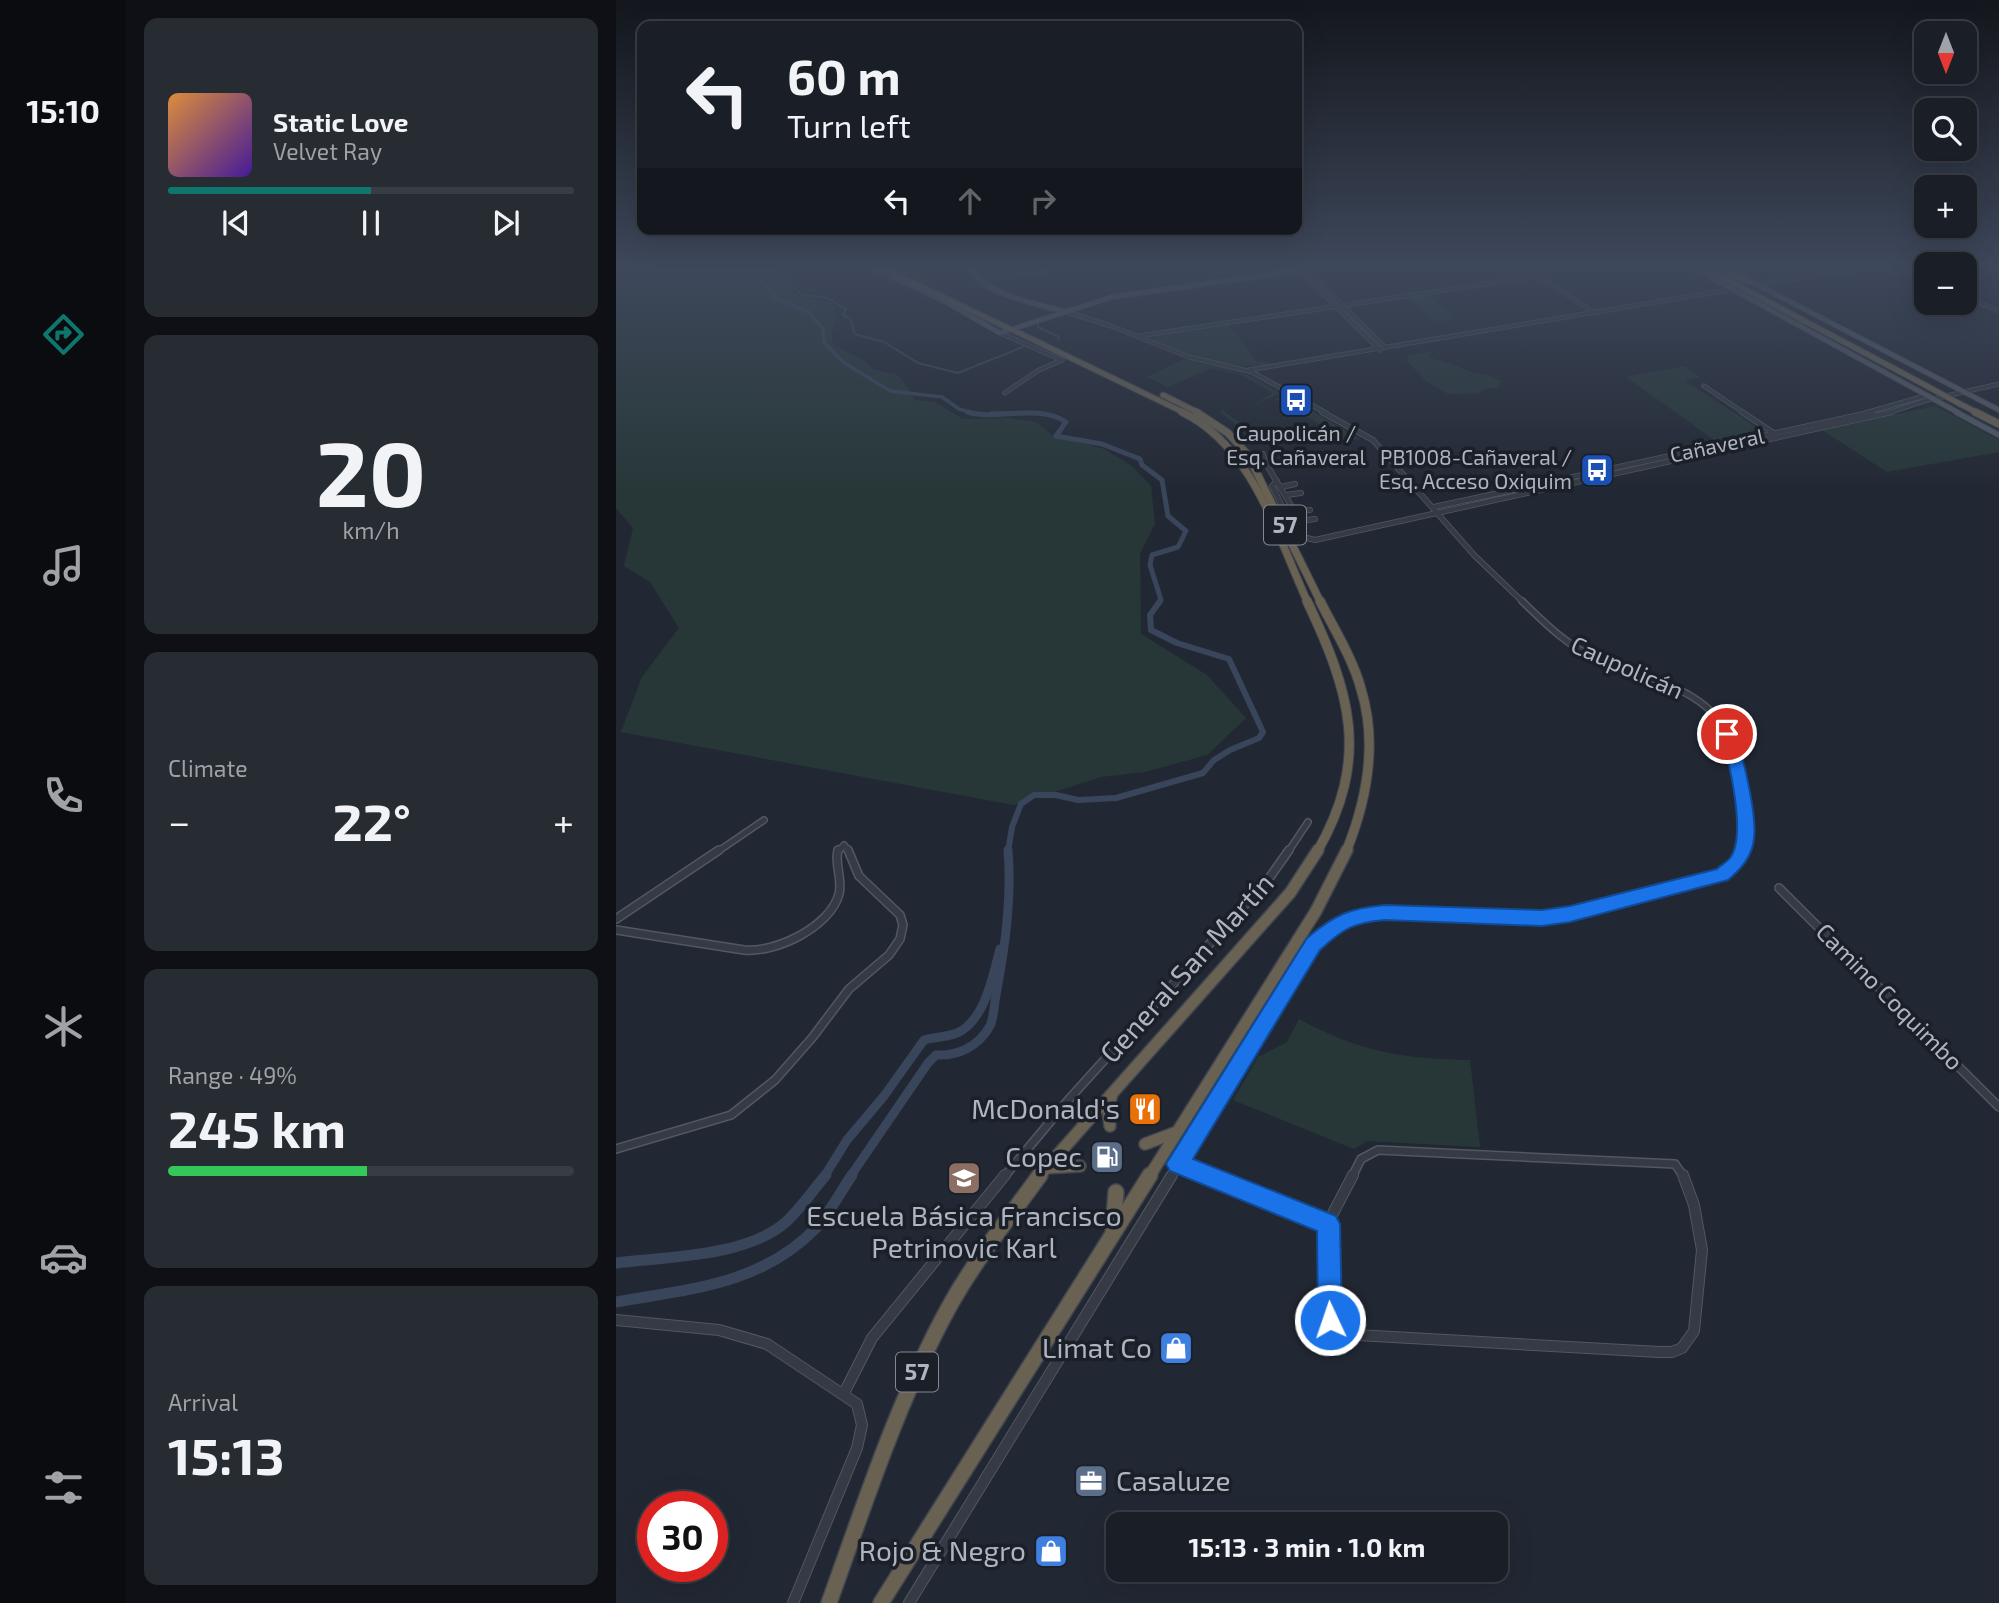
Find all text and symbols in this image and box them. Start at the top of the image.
north arrow [1914,21,1978,84]
map controls [1914,21,1977,315]
text: 60 m [787,46,901,105]
icon: left [672,49,763,140]
text: 15:10 [26,91,100,129]
button: search [1914,98,1977,161]
text: Static Love [273,106,409,137]
text: Turn left [787,106,911,144]
text: Velvet Ray [273,137,382,165]
button: + [1914,175,1977,238]
icon: left [878,182,916,220]
icon: ahead [951,182,989,220]
icon: right [1024,182,1062,220]
icon: previous [217,204,255,242]
icon: pause [352,204,390,242]
icon: next [487,204,525,242]
button: − [1914,252,1977,315]
icon: directions [39,310,88,359]
bus stop icon: Caupolicán / Esq. Cañaveral [1277,381,1315,419]
text: 20 [316,416,426,525]
place label: Caupolicán / Esq. Cañaveral [1226,420,1367,469]
street label: Cañaveral [1667,422,1767,467]
place label: PB1008-Cañaveral / Esq. Acceso Oxiquim [1379,444,1572,493]
bus stop icon: PB1008-Cañaveral / Esq. Acceso Oxiquim [1578,451,1616,489]
road number: 57 [1264,505,1306,544]
text: km/h [342,516,400,544]
icon: music [39,541,88,590]
street label: Caupolicán [1567,629,1688,704]
pin [1697,704,1757,764]
icon: arrive [1708,715,1746,753]
text: Climate [168,754,248,782]
icon: phone [39,771,88,820]
text: 22° [332,789,411,851]
text: − [168,798,190,844]
text: + [553,798,574,844]
street label: General San Martín [1092,866,1280,1069]
street label: Camino Coquimbo [1811,916,1970,1075]
icon: climate [39,1002,88,1051]
text: Range · 49% [168,1061,297,1089]
restaurant icon: McDonald's [1126,1090,1164,1128]
place label: McDonald's [971,1091,1120,1125]
text: 245 km [168,1096,346,1158]
fuel station icon: Copec [1088,1138,1126,1176]
place label: Copec [1005,1139,1082,1173]
school or university icon: Escuela Básica Francisco Petrinovic Karl [945,1159,983,1197]
place label: Escuela Básica Francisco Petrinovic Karl [806,1198,1122,1264]
icon: car [39,1233,88,1282]
position arrow [1293,1283,1367,1357]
shop icon: Limat Co [1157,1329,1195,1367]
place label: Limat Co [1042,1330,1152,1364]
road number: 57 [896,1352,938,1392]
text: Arrival [168,1388,238,1416]
text: 15:13 [168,1423,284,1485]
office icon: Casaluze [1072,1462,1110,1500]
icon: filters [39,1463,88,1512]
place label: Casaluze [1116,1463,1231,1497]
speed limit sign: 30 [637,1491,728,1582]
text: 15:13 · 3 min · 1.0 km [1189,1531,1425,1562]
shop icon: Rojo & Negro [1032,1532,1070,1570]
place label: Rojo & Negro [859,1533,1026,1567]

